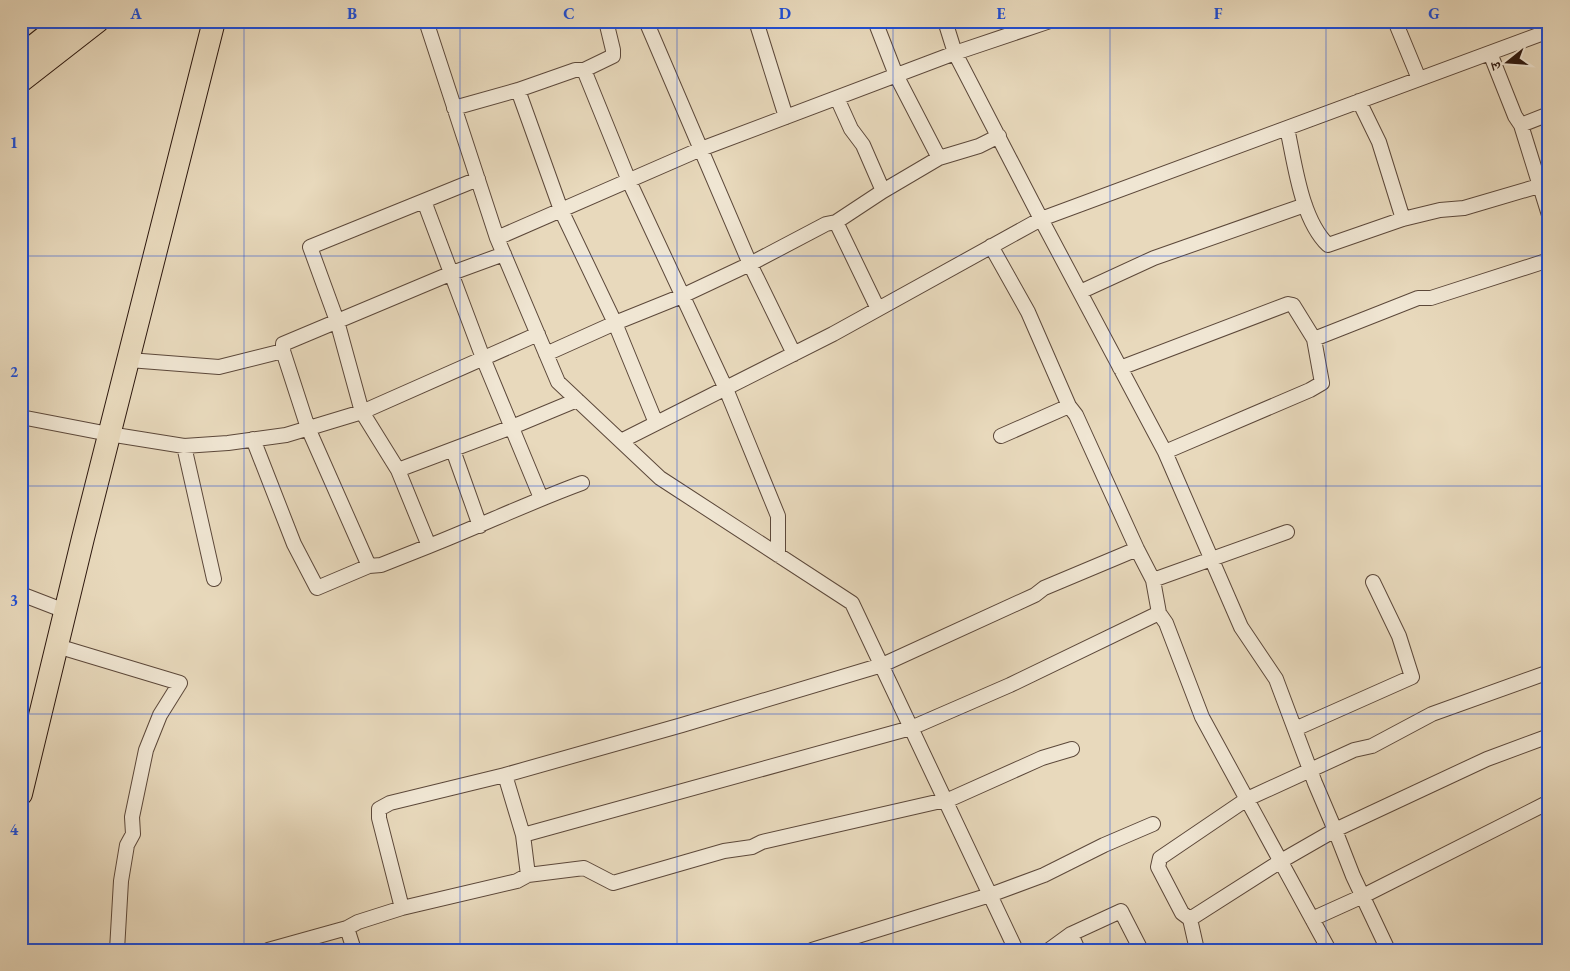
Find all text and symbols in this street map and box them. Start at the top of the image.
text: A [129,3,142,24]
text: B [347,3,357,24]
text: C [563,3,575,24]
text: D [779,3,791,24]
text: E [996,3,1006,24]
text: F [1214,3,1223,24]
text: G [1428,3,1440,24]
north arrow [1482,38,1532,88]
text: उ [1486,59,1506,73]
text: 1 [10,132,18,153]
text: 2 [10,361,19,382]
text: 3 [10,590,18,611]
text: 4 [10,819,19,840]

